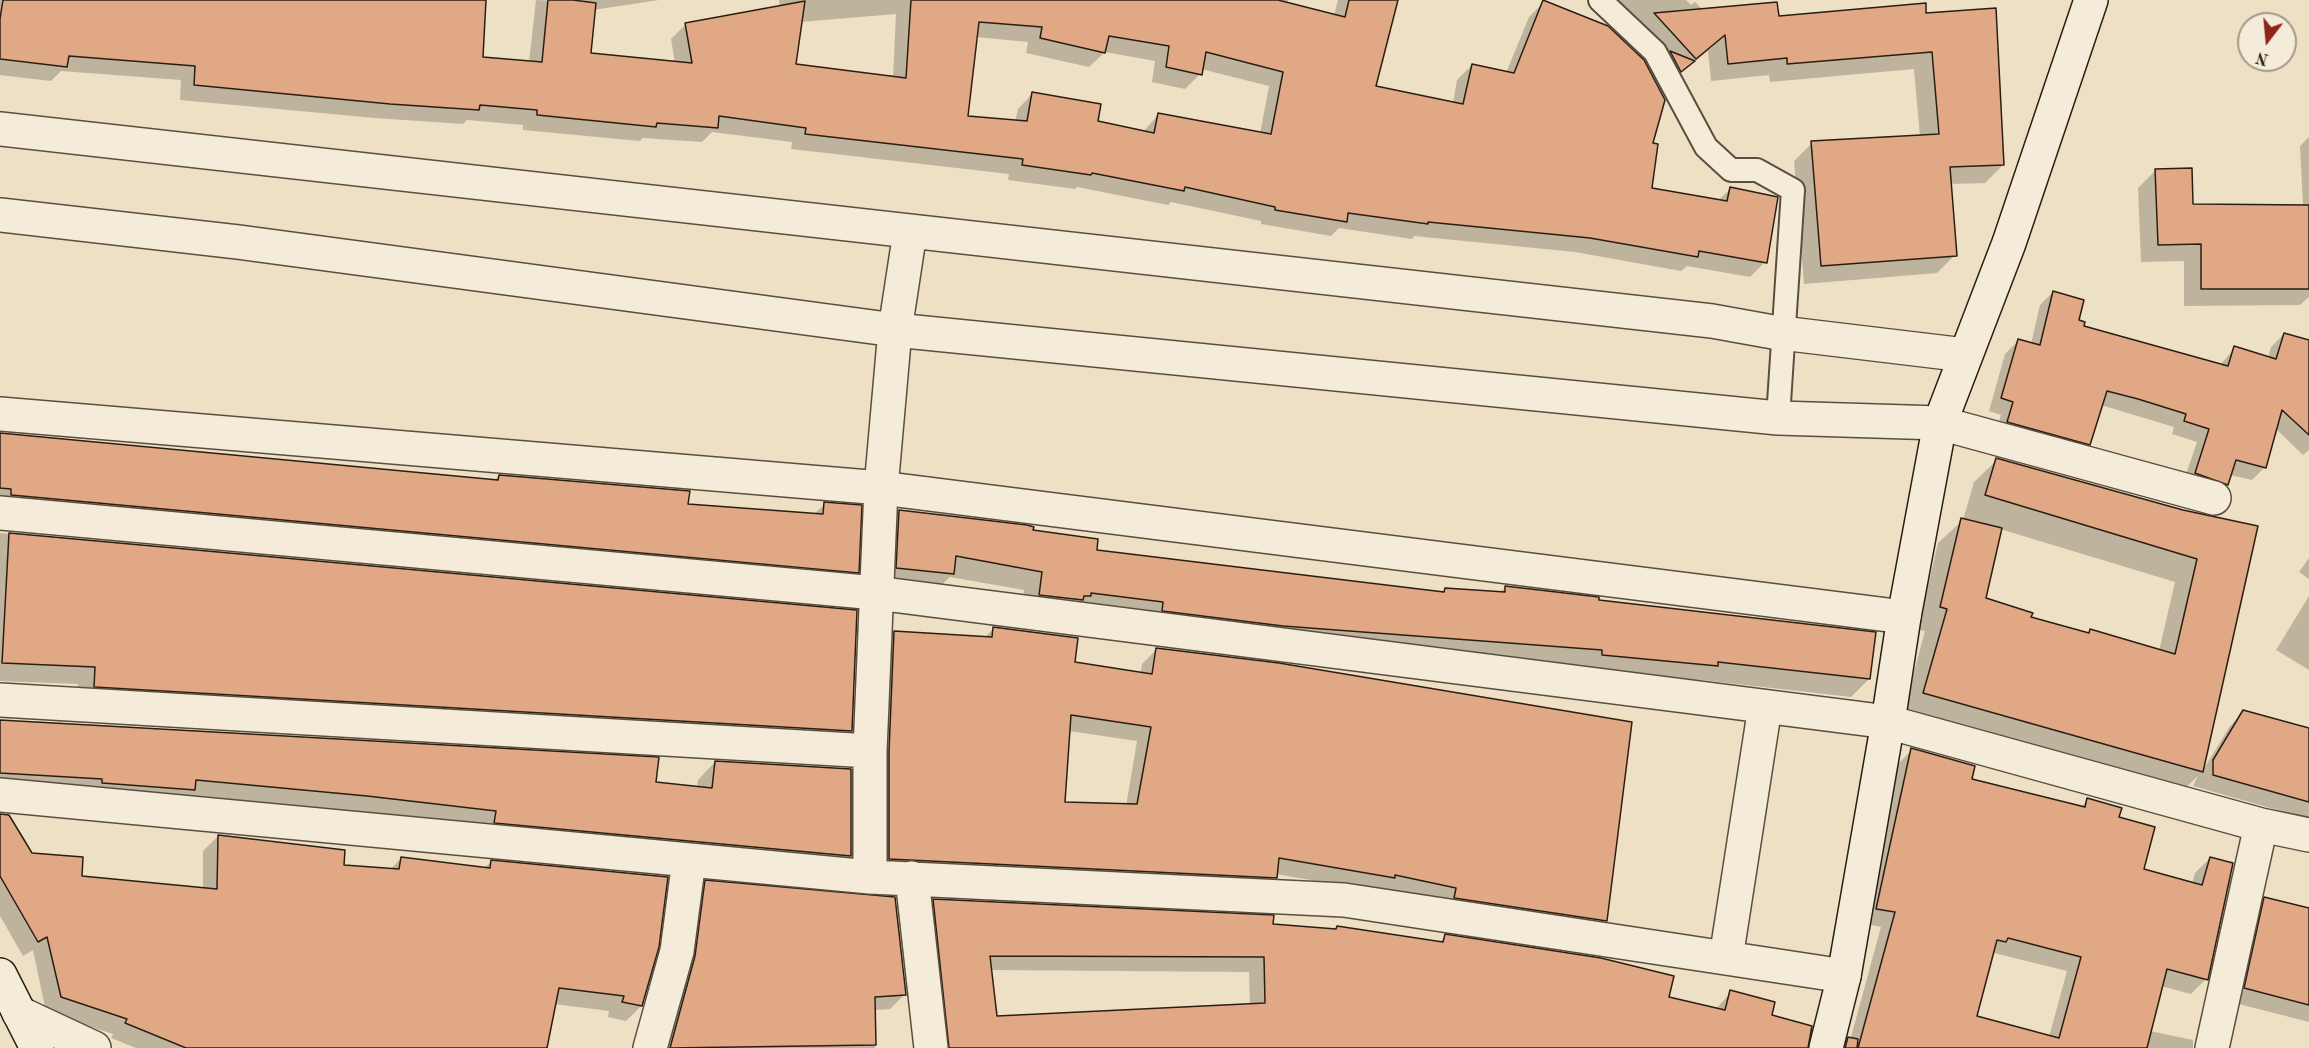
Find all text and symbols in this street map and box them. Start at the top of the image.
north arrow [2237,12,2297,72]
text: N [2255,48,2271,67]

